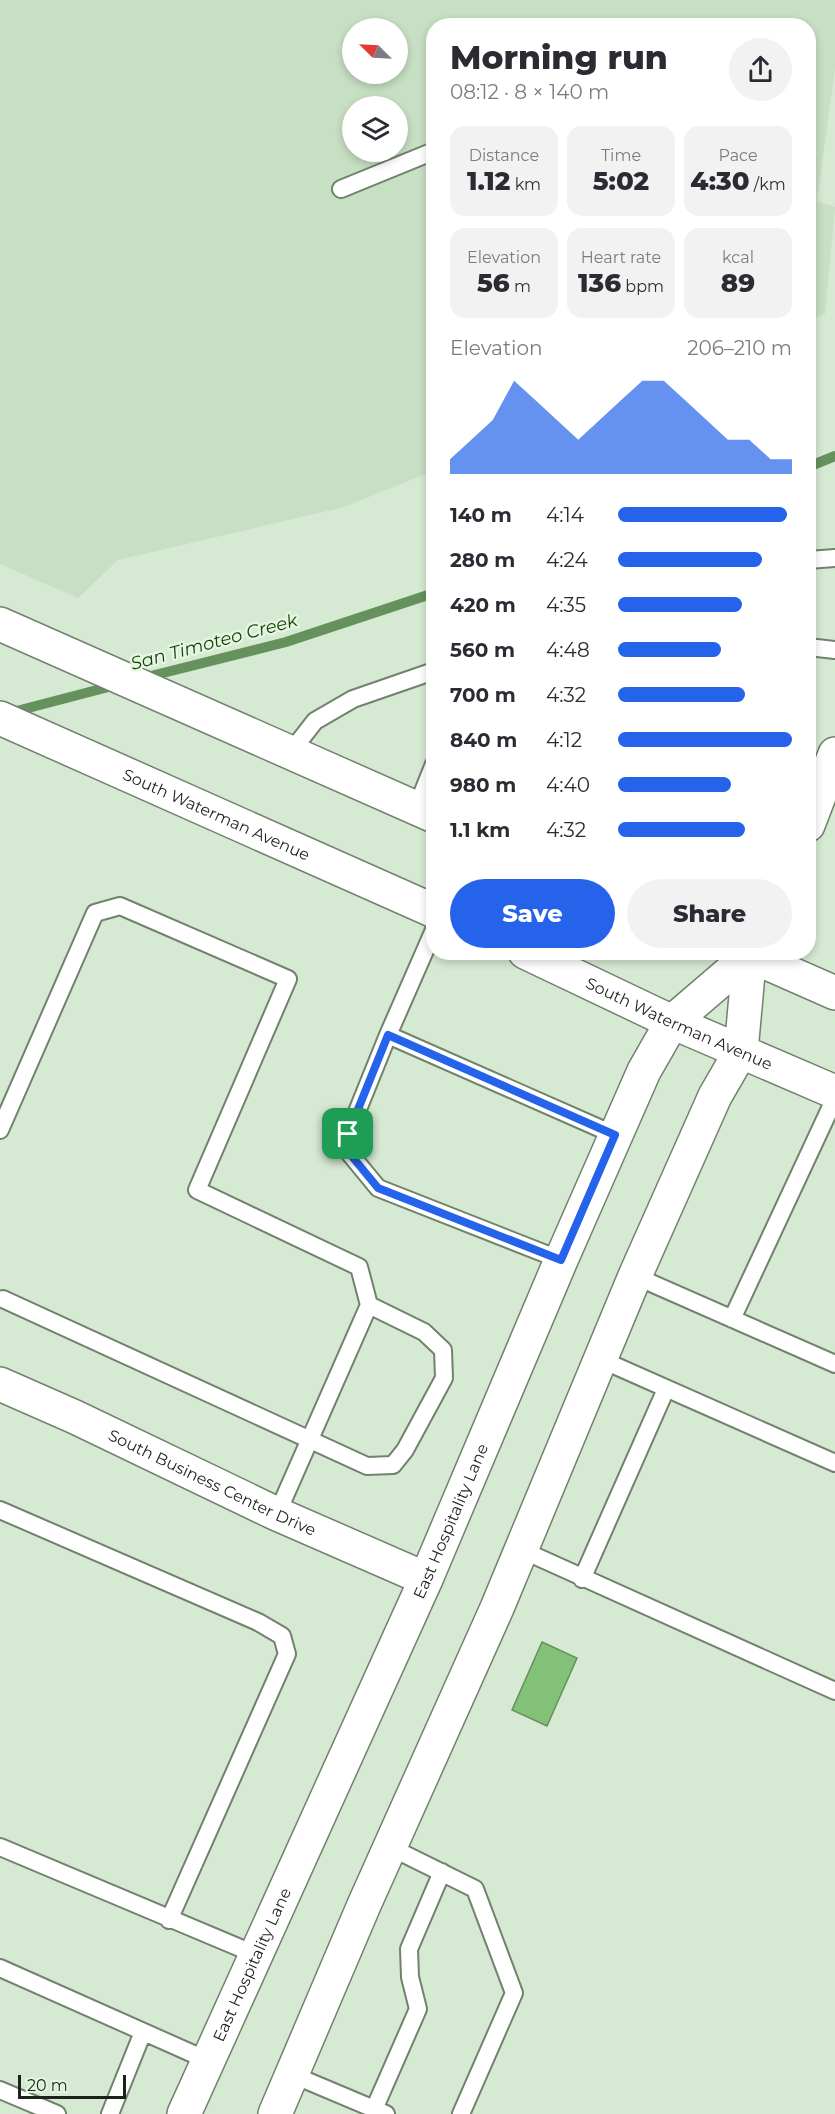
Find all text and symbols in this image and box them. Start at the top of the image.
north arrow [342,18,408,84]
map controls [342,18,408,162]
text: Morning run [450,37,668,77]
button: share [729,38,792,101]
text: 08:12 · 8 × 140 m [450,80,609,104]
button: layers [342,96,408,162]
text: Distance [469,146,539,165]
text: Time [601,146,641,165]
text: Pace [718,146,758,165]
text: 1.12 [467,165,510,197]
text: 5:02 [593,165,649,197]
text: 4:30 [690,165,750,197]
text: km [510,175,541,194]
text: /km [750,175,786,194]
text: Elevation [467,248,541,267]
text: Heart rate [581,248,661,267]
text: kcal [722,248,754,267]
text: 56 [477,267,510,299]
text: 136 [578,267,621,299]
text: 89 [721,267,755,299]
text: m [510,277,531,296]
text: bpm [621,277,664,296]
text: Elevation [450,336,542,360]
text: 206–210 m [687,336,792,360]
text: 140 m [450,503,512,527]
text: 4:14 [546,503,584,527]
text: 280 m [450,548,515,572]
text: 4:24 [546,548,588,572]
text: 420 m [450,593,516,617]
text: 4:35 [546,593,586,617]
water label: San Timoteo Creek [128,609,301,675]
text: 560 m [450,638,515,662]
text: 4:48 [546,638,590,662]
text: 700 m [450,683,516,707]
text: 4:32 [546,683,586,707]
text: 840 m [450,728,517,752]
text: 4:12 [546,728,582,752]
street label: South Waterman Avenue [120,764,313,864]
text: 980 m [450,773,516,797]
text: 4:40 [546,773,590,797]
text: 1.1 km [450,818,510,842]
text: 4:32 [546,818,586,842]
button: Save [450,879,615,948]
button: Share [627,879,792,948]
street label: South Waterman Avenue [583,973,775,1074]
pin [322,1108,373,1159]
icon: arrive [331,1117,364,1150]
street label: South Business Center Drive [105,1425,319,1539]
street label: East Hospitality Lane [409,1441,492,1602]
street label: East Hospitality Lane [209,1885,295,2044]
scale bar [18,2072,126,2100]
text: 20 m [27,2076,68,2095]

